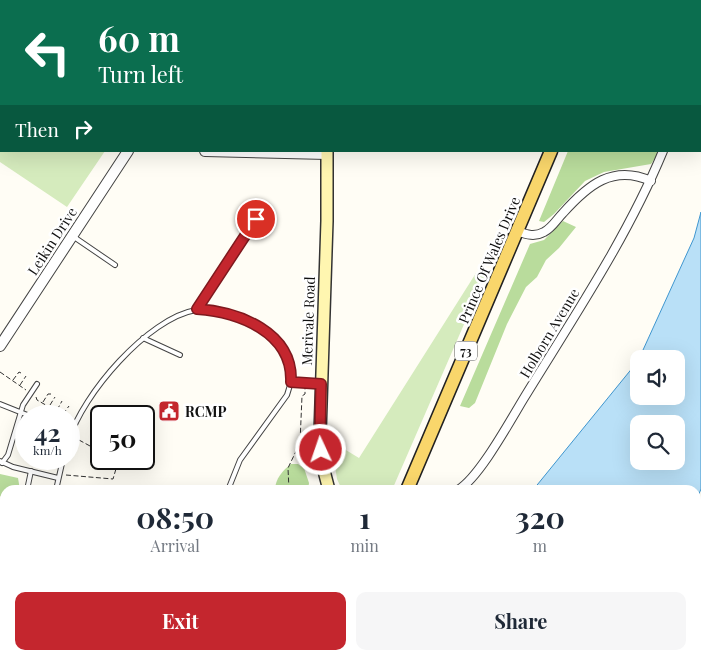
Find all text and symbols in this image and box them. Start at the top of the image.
text: 60 m [98,14,180,61]
icon: left [15,20,80,85]
text: Turn left [98,59,183,89]
icon: right [69,115,97,143]
text: Then [15,116,59,142]
street label: Prince Of Wales Drive [454,194,524,326]
pin [235,198,277,240]
street label: Leikin Drive [23,203,81,279]
icon: arrive [242,205,270,233]
street label: Merivale Road [297,276,319,366]
street label: Holborn Avenue [515,285,583,381]
road number: 73 [455,342,477,361]
map controls [630,350,685,470]
button: sound [630,350,685,405]
public building icon: RCMP [157,399,181,423]
place label: RCMP [185,402,227,421]
speed limit sign: 50 [90,405,155,470]
text: 42 [34,415,61,448]
button: search [630,415,685,470]
position arrow [294,423,346,475]
text: km/h [33,442,62,458]
text: 08:50 [136,497,214,537]
text: 1 [359,497,370,537]
text: 320 [515,497,565,537]
text: Arrival [151,535,200,556]
text: min [350,535,379,556]
text: m [533,535,547,556]
button: Exit [15,592,346,650]
button: Share [356,592,686,650]

